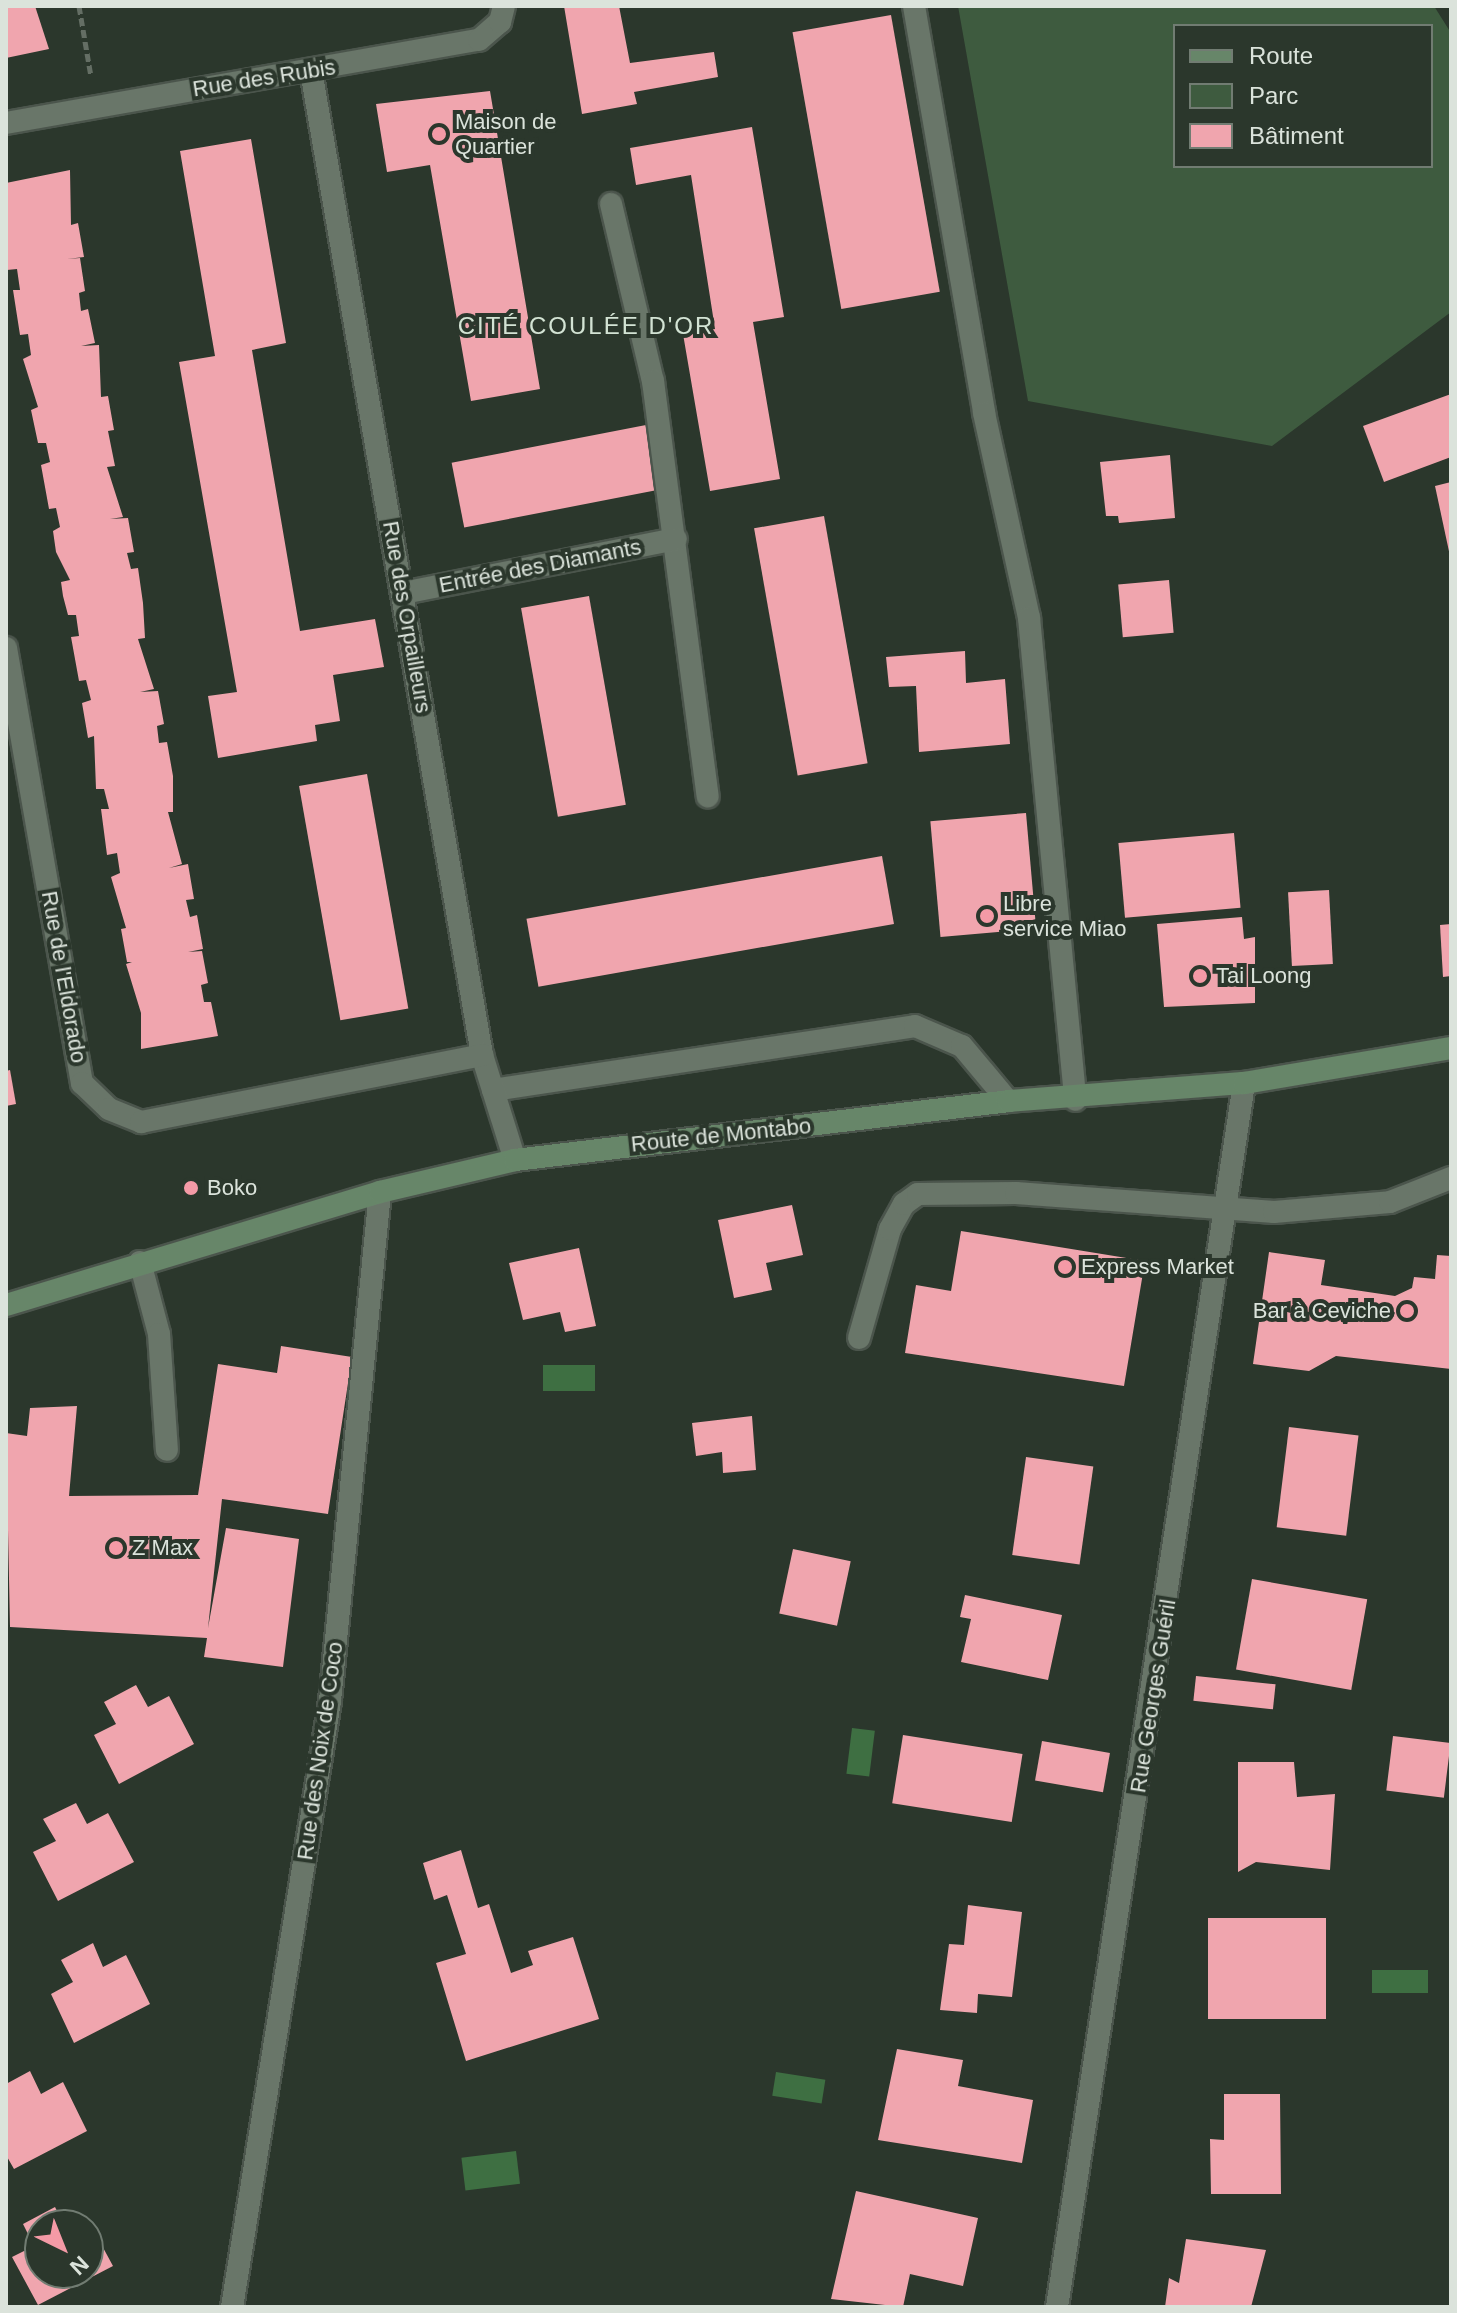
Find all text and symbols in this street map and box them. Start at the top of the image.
legend [1173,24,1433,168]
text: Route [1249,42,1313,69]
street label: Rue des Rubis [191,54,337,102]
text: Parc [1249,82,1298,109]
place label: Maison de Quartier [455,108,557,160]
text: Bâtiment [1249,122,1344,149]
marker: Maison de Quartier [430,125,448,143]
district label: CITÉ COULÉE D'OR [458,312,714,340]
street label: Rue des Orpailleurs [377,519,437,715]
street label: Entrée des Diamants [437,533,643,599]
street label: Rue de l'Eldorado [36,889,92,1065]
place label: Libre service Miao [1003,890,1126,942]
marker: Libre service Miao [978,907,996,925]
place label: Tai Loong [1216,963,1311,989]
marker: Tai Loong [1191,967,1209,985]
street label: Route de Montabo [630,1112,812,1158]
place label: Boko [207,1175,257,1201]
marker: Boko [182,1179,200,1197]
place label: Express Market [1081,1254,1234,1280]
marker: Express Market [1056,1258,1074,1276]
place label: Bar à Ceviche [1253,1298,1391,1324]
marker: Bar à Ceviche [1398,1302,1416,1320]
place label: Z Max [132,1535,193,1561]
marker: Z Max [107,1539,125,1557]
street label: Rue Georges Guéril [1125,1597,1181,1795]
street label: Rue des Noix de Coco [292,1640,348,1862]
north arrow [24,2209,104,2289]
text: N [65,2251,94,2280]

